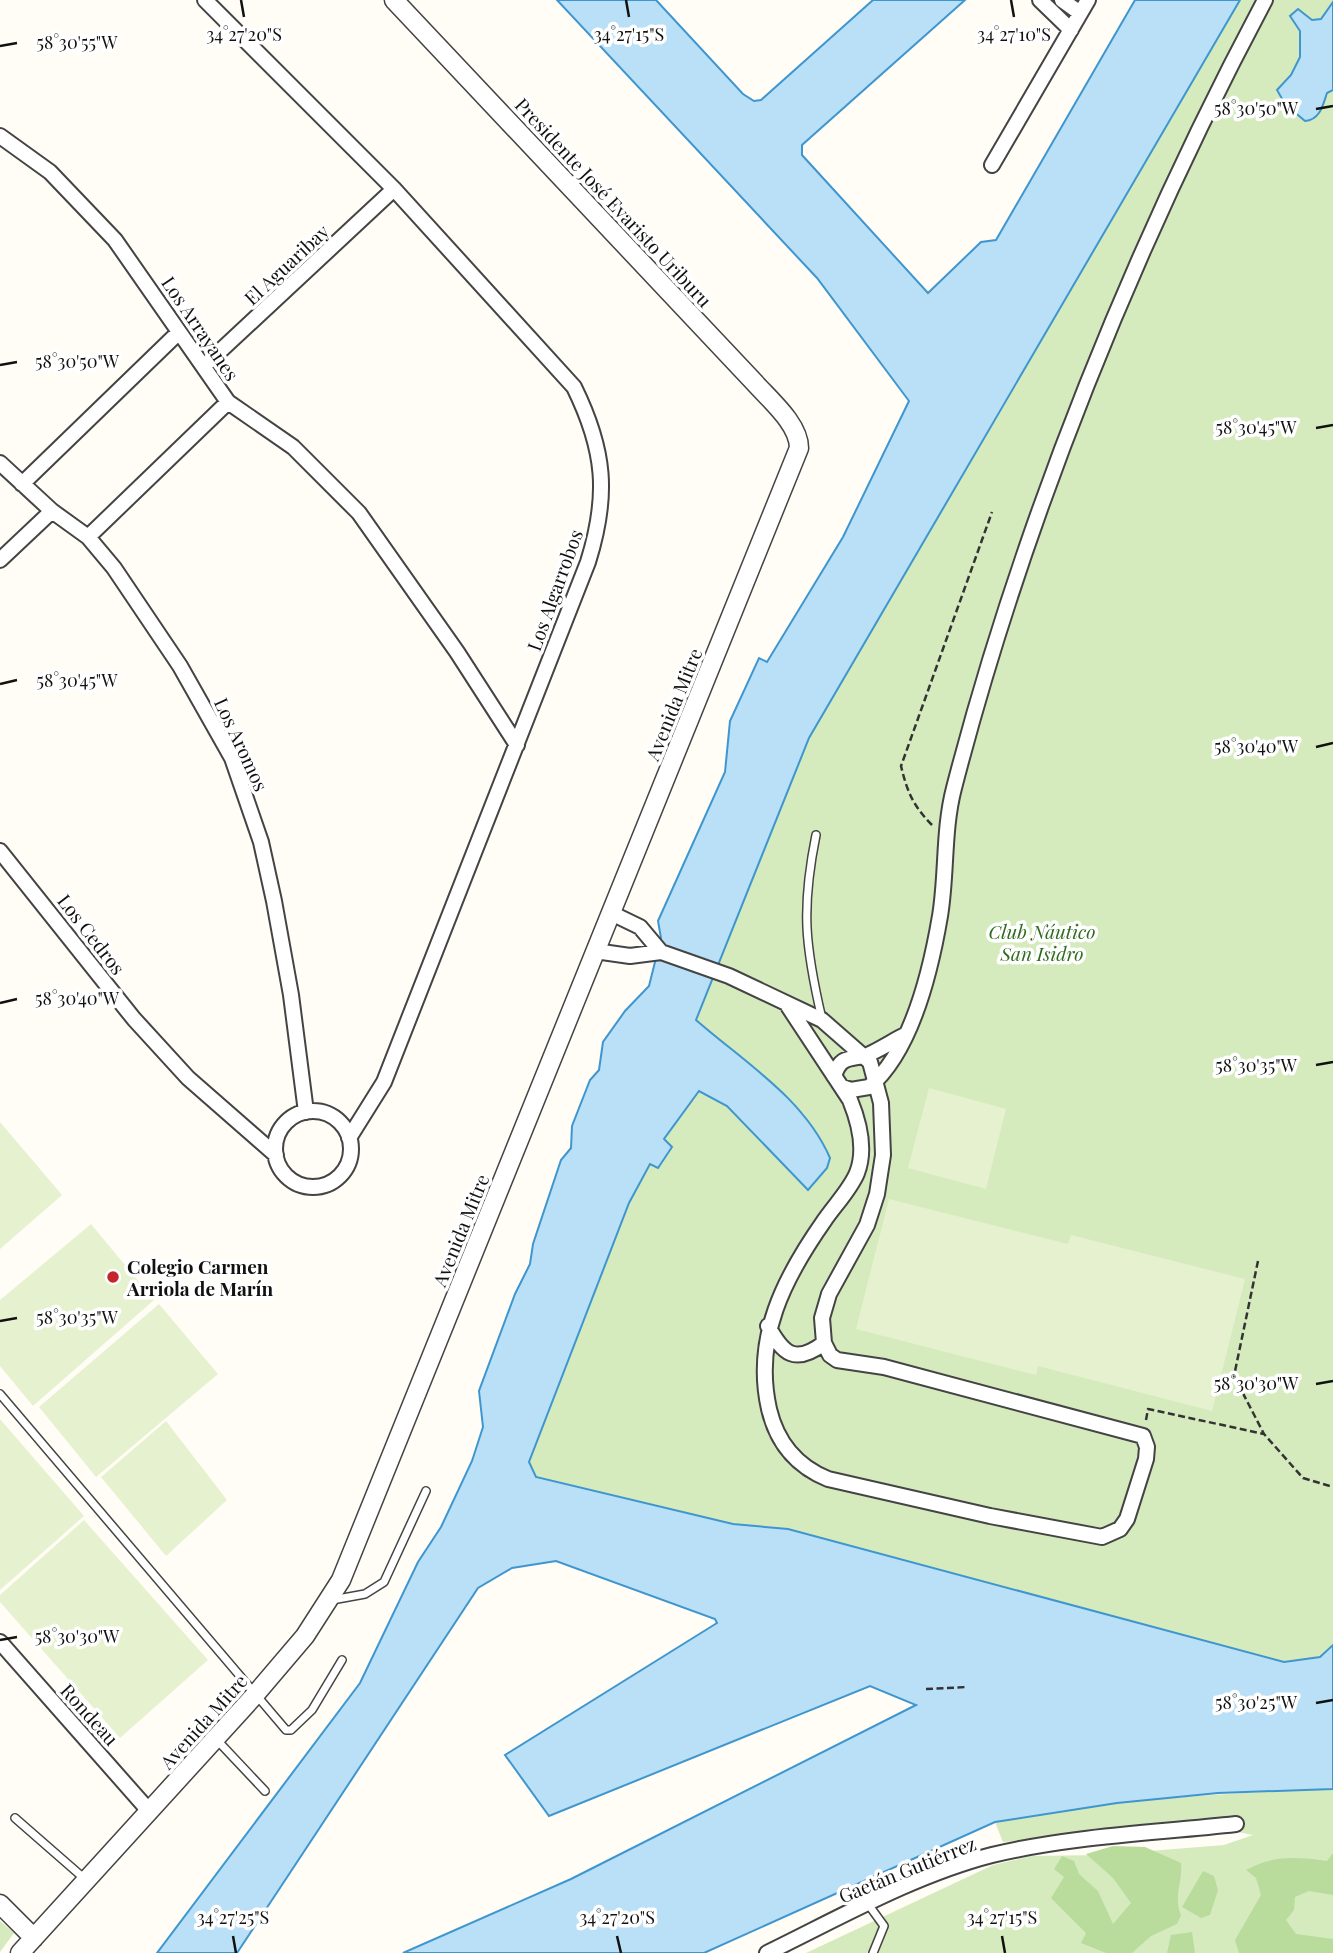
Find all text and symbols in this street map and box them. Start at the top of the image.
text: 34°27'20"S [206,22,282,46]
text: 34°27'15"S [594,22,664,46]
text: 34°27'10"S [977,22,1051,46]
text: 58°30'55"W [37,30,118,54]
street label: Presidente José Evaristo Uriburu [510,92,718,312]
text: 58°30'50"W [1214,96,1299,120]
street label: El Aguaribay [238,218,334,310]
street label: Los Arrayanes [156,271,246,385]
text: 58°30'50"W [35,349,120,373]
text: 58°30'45"W [1215,415,1297,439]
street label: Los Algarrobos [520,526,588,654]
street label: Avenida Mitre [638,644,707,765]
text: 58°30'45"W [36,668,118,692]
street label: Los Aromos [209,693,275,795]
text: 58°30'40"W [1214,734,1299,758]
street label: Los Cedros [52,888,132,980]
park label: Club Náutico San Isidro [989,918,1095,966]
text: 58°30'40"W [35,986,120,1010]
text: 58°30'35"W [1215,1053,1298,1077]
street label: Avenida Mitre [425,1170,494,1291]
place label: Colegio Carmen Arriola de Marín [126,1253,274,1301]
marker: Colegio Carmen Arriola de Marín [105,1269,121,1285]
text: 58°30'35"W [36,1305,119,1329]
text: 58°30'30"W [1214,1371,1299,1395]
text: 58°30'30"W [35,1624,120,1648]
street label: Avenida Mitre [153,1668,253,1775]
street label: Rondeau [55,1677,125,1751]
text: 58°30'25"W [1215,1690,1298,1714]
street label: Gaetán Gutiérrez [834,1830,980,1908]
text: 34°27'25"S [197,1905,269,1929]
text: 34°27'20"S [579,1905,655,1929]
text: 34°27'15"S [967,1905,1037,1929]

